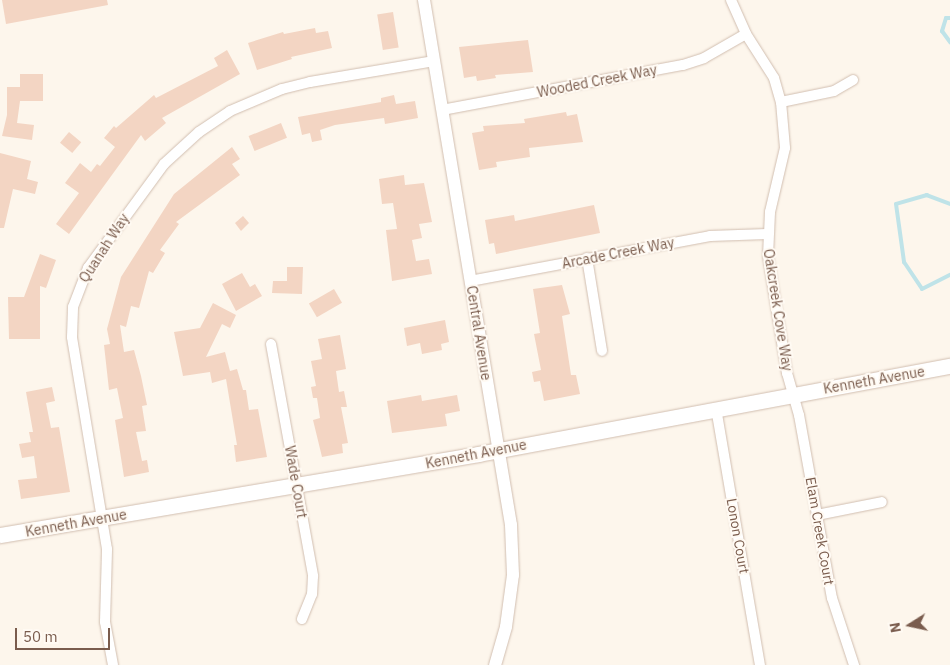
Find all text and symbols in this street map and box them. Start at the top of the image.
street label: Wooded Creek Way [536,61,658,101]
street label: Quanah Way [76,210,132,286]
street label: Arcade Creek Way [560,234,676,272]
street label: Oakcreek Cove Way [760,248,796,372]
street label: Central Avenue [463,284,495,382]
street label: Kenneth Avenue [822,363,926,397]
street label: Kenneth Avenue [424,436,528,472]
street label: Wade Court [281,444,311,520]
street label: Elam Creek Court [802,476,838,586]
street label: Lonon Court [723,497,753,575]
street label: Kenneth Avenue [24,506,128,540]
north arrow [885,600,935,650]
scale bar [18,618,112,650]
text: N [885,621,905,634]
text: 50 m [23,627,58,646]

